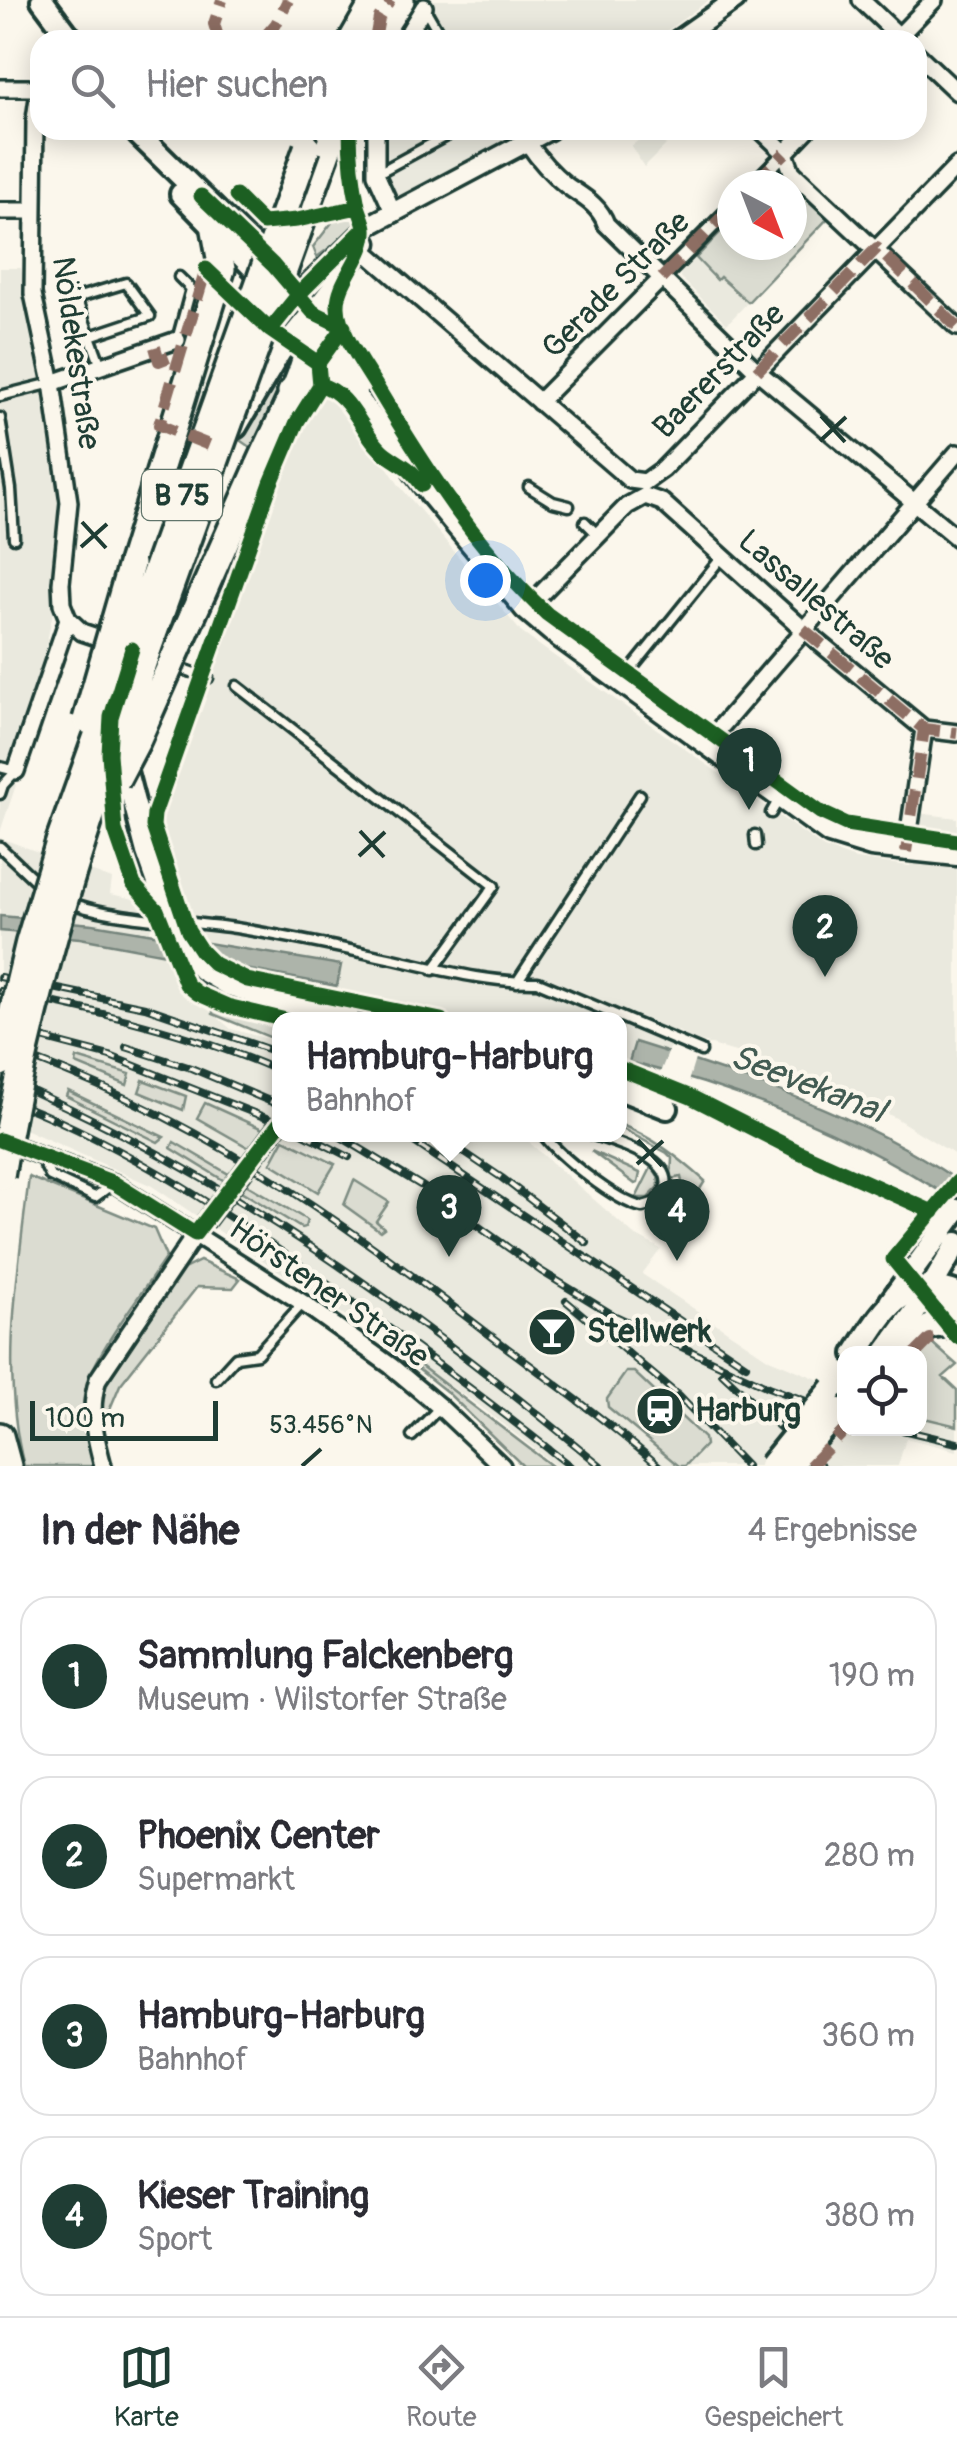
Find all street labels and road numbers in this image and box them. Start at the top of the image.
street label: Gerade Straße [534,202,699,367]
street label: Nöldekestraße [43,254,109,452]
street label: Baererstraße [644,295,794,447]
road number: B 75 [142,470,222,520]
street label: Lassallestraße [730,521,903,679]
street label: Hörstener Straße [221,1209,437,1377]

